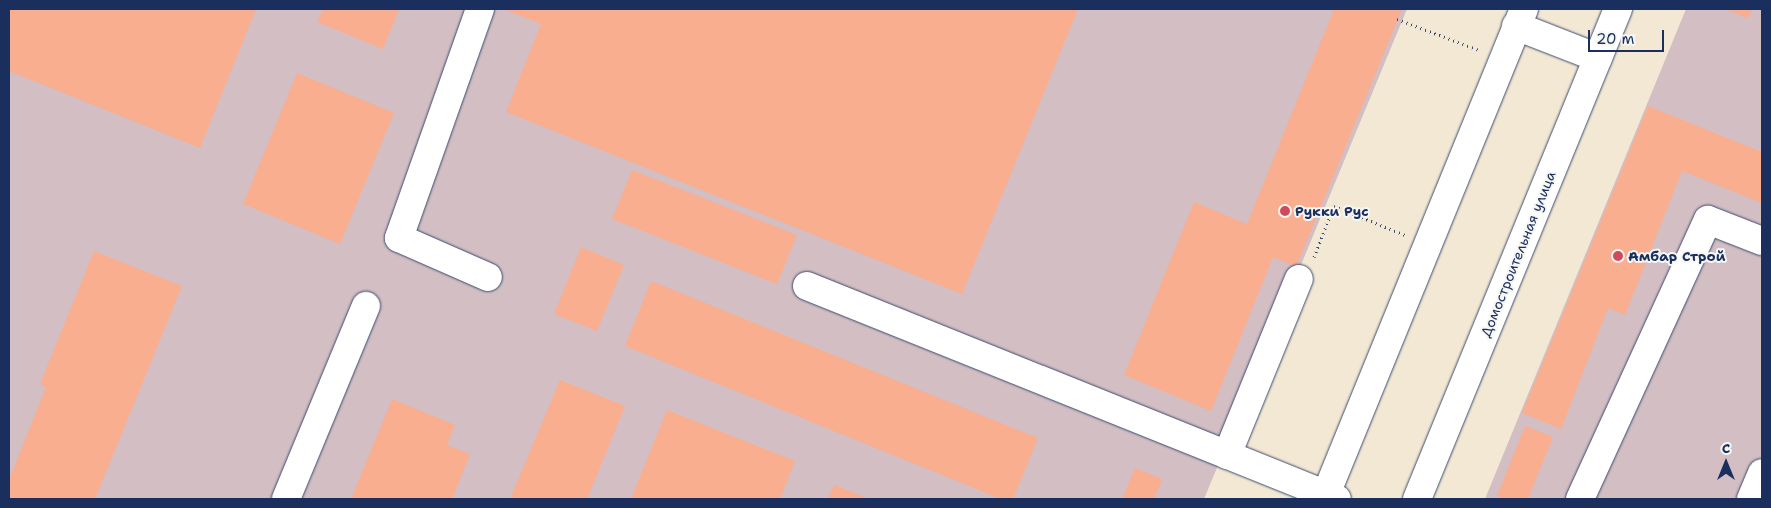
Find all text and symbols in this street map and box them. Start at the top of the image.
scale bar [1591,20,1667,52]
text: 20 m [1596,29,1635,49]
street label: Домостроительная улица [1477,169,1559,339]
place label: Рукки Рус [1295,203,1369,219]
marker: Рукки Рус [1279,205,1291,217]
place label: Амбар Строй [1628,248,1725,264]
marker: Амбар Строй [1612,250,1624,262]
north arrow [1701,438,1751,488]
text: С [1722,439,1730,457]

